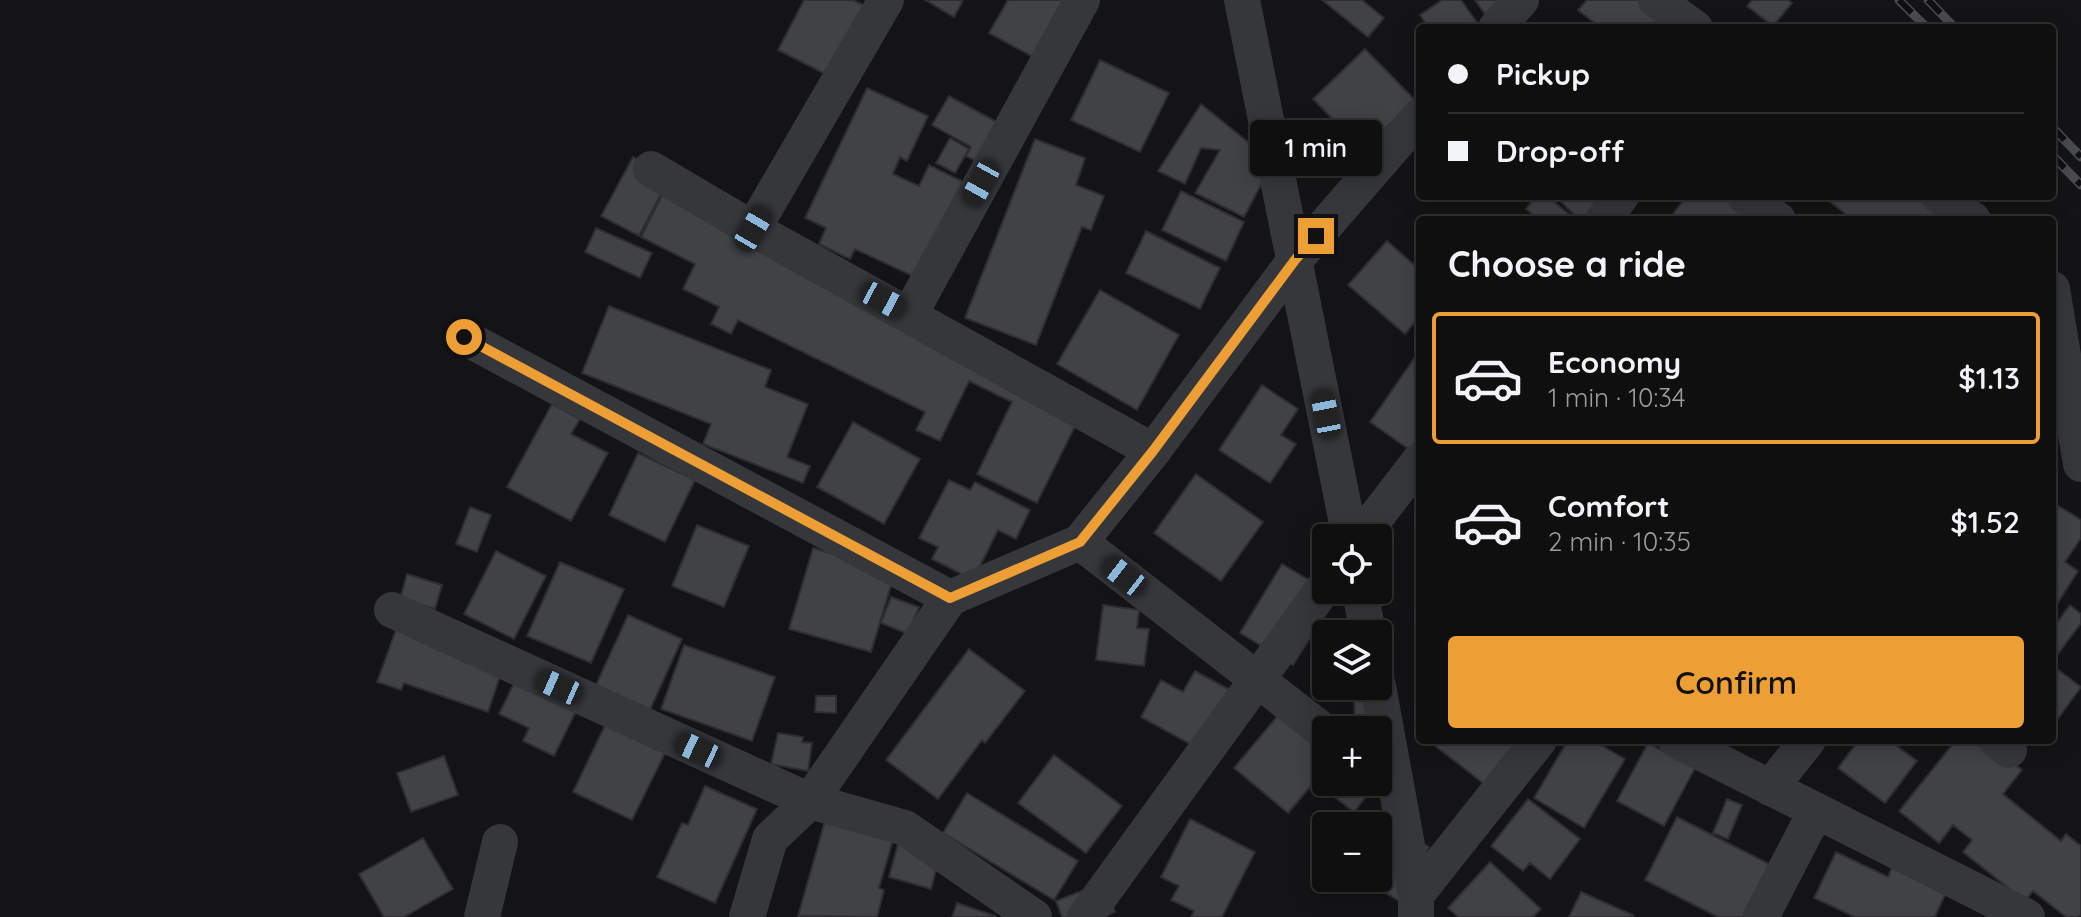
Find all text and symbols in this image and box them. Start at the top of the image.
text: Pickup [1496,55,1590,93]
callout: 1 min [1250,120,1382,176]
text: 1 min [1285,131,1347,164]
text: Drop-off [1496,132,1624,170]
car [959,156,1003,210]
car [731,202,775,256]
route end [1298,218,1334,254]
text: Choose a ride [1448,241,1686,286]
car [856,278,910,322]
route start [446,319,482,355]
icon: car [1452,342,1524,414]
text: Economy [1548,343,1681,381]
text: $1.13 [1958,359,2020,397]
text: 1 min · 10:34 [1548,381,1686,414]
car [1310,388,1342,440]
icon: car [1452,486,1524,558]
text: Comfort [1548,487,1669,525]
text: $1.52 [1950,503,2020,541]
map controls [1312,524,1392,892]
button: locate [1312,524,1392,604]
text: 2 min · 10:35 [1548,525,1691,558]
car [1098,552,1150,600]
button: layers [1312,620,1392,700]
button: Confirm [1448,636,2024,728]
car [532,666,586,708]
button: + [1312,716,1392,796]
car [671,729,725,771]
button: − [1312,812,1392,892]

